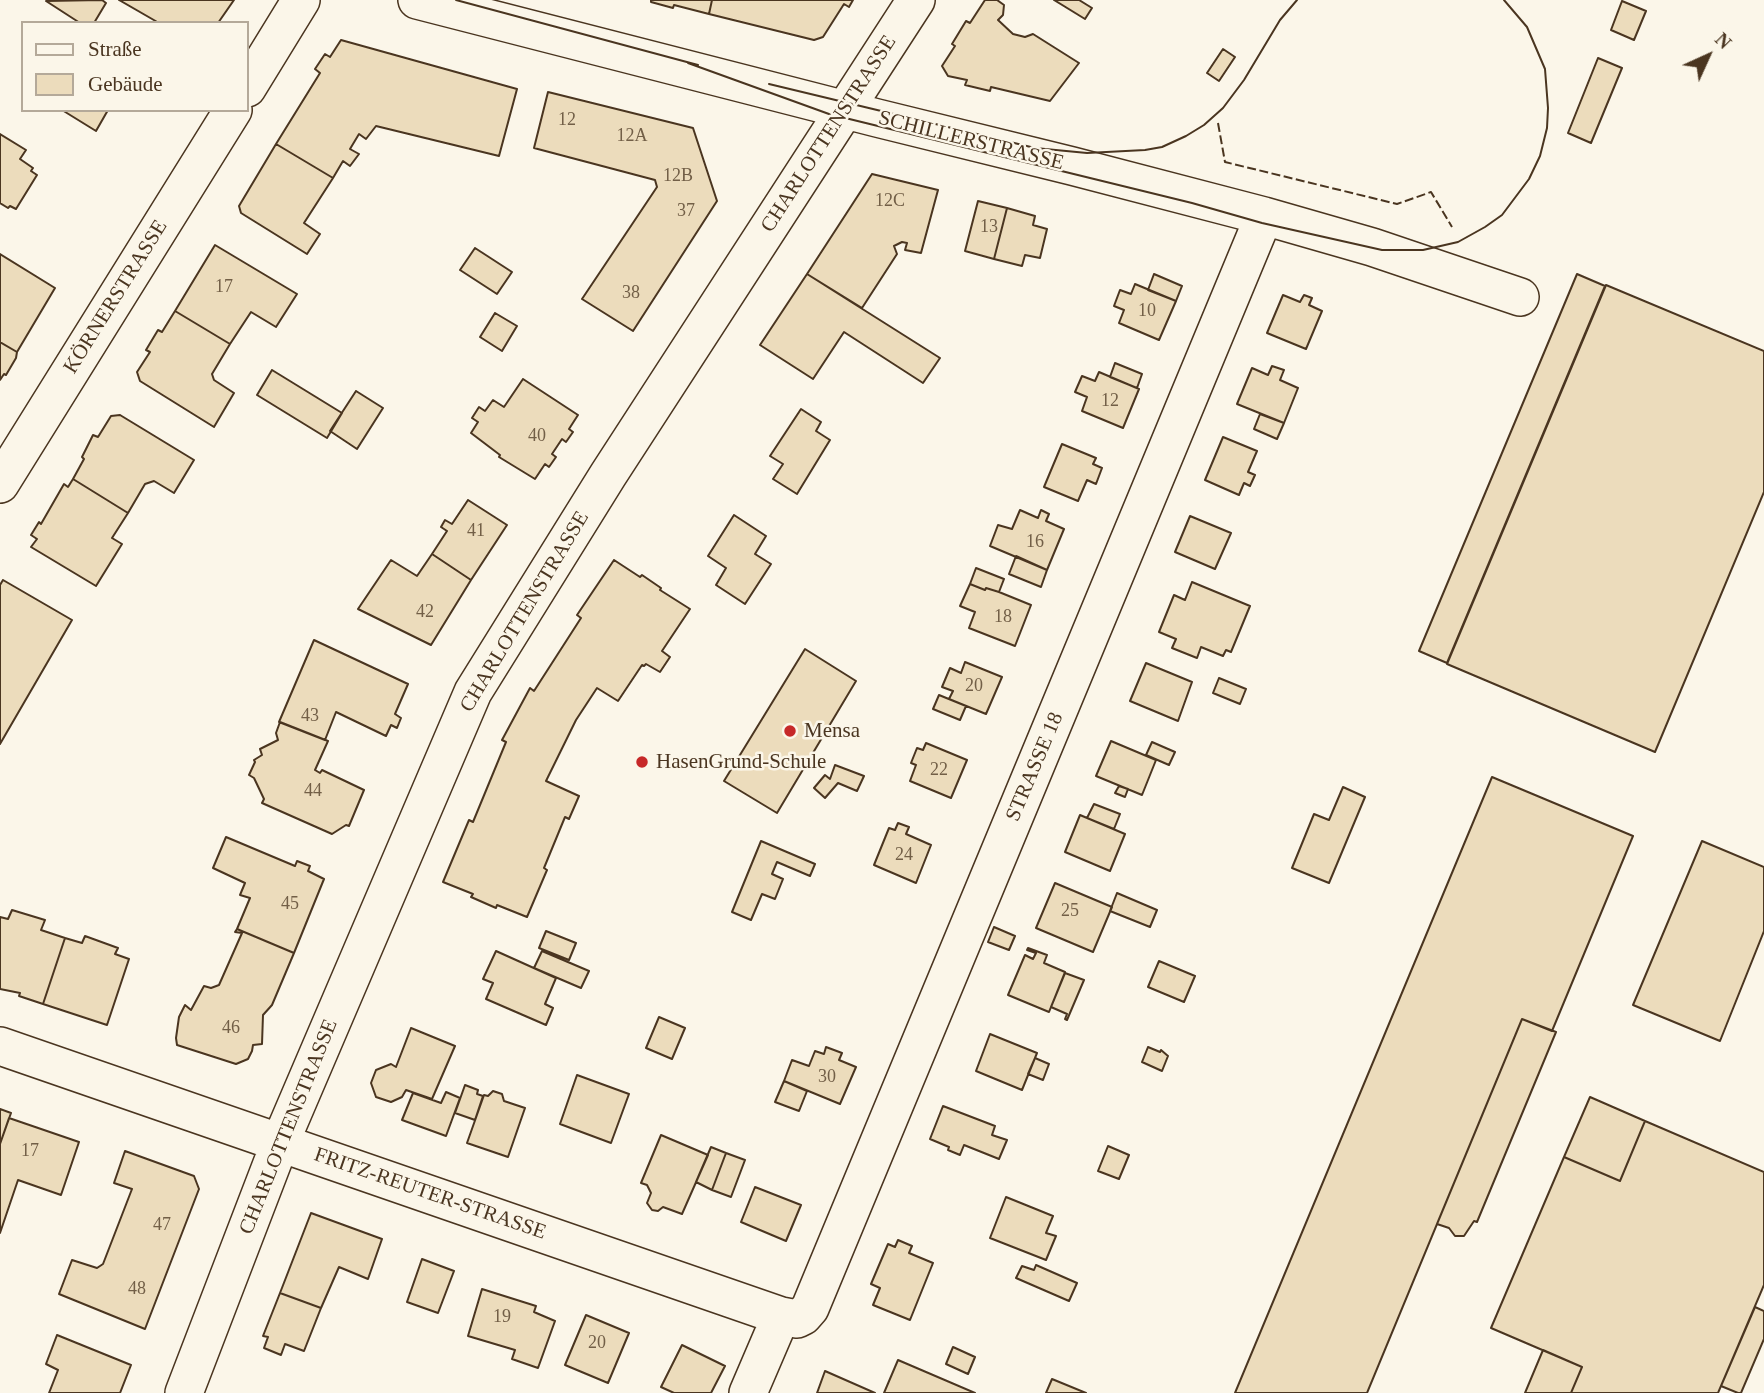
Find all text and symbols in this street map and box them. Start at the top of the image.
legend [21,21,248,112]
north arrow [1673,21,1743,91]
text: N [1711,29,1735,53]
street label: CHARLOTTENSTRASSE [756,31,902,237]
text: Straße [88,37,142,61]
text: Gebäude [88,72,163,96]
street label: SCHILLERSTRASSE [876,106,1066,176]
house number: 12 [558,109,576,131]
house number: 12A [617,125,647,147]
house number: 12B [663,165,693,187]
house number: 12C [875,190,905,212]
house number: 37 [677,200,695,222]
street label: KÖRNERSTRASSE [59,216,173,378]
house number: 13 [980,216,998,238]
house number: 17 [215,276,233,298]
house number: 38 [622,282,640,304]
house number: 10 [1138,300,1156,322]
house number: 12 [1101,390,1119,412]
house number: 40 [528,425,546,447]
street label: CHARLOTTENSTRASSE [455,507,595,717]
house number: 41 [467,520,485,542]
house number: 16 [1026,531,1044,553]
house number: 42 [416,601,434,623]
house number: 18 [994,606,1012,628]
house number: 20 [965,675,983,697]
house number: 43 [301,705,319,727]
street label: STRASSE 18 [1001,709,1069,825]
place label: Mensa [804,718,860,744]
marker: Mensa [782,723,798,739]
place label: HasenGrund-Schule [656,749,826,775]
marker: HasenGrund-Schule [634,754,650,770]
house number: 22 [930,759,948,781]
house number: 44 [304,780,322,802]
house number: 24 [895,844,913,866]
house number: 45 [281,893,299,915]
house number: 25 [1061,900,1079,922]
street label: CHARLOTTENSTRASSE [234,1016,344,1238]
house number: 46 [222,1017,240,1039]
house number: 30 [818,1066,836,1088]
house number: 17 [21,1140,39,1162]
street label: FRITZ-REUTER-STRASSE [311,1142,549,1246]
house number: 47 [153,1214,171,1236]
house number: 48 [128,1278,146,1300]
house number: 19 [493,1306,511,1328]
house number: 20 [588,1332,606,1354]

